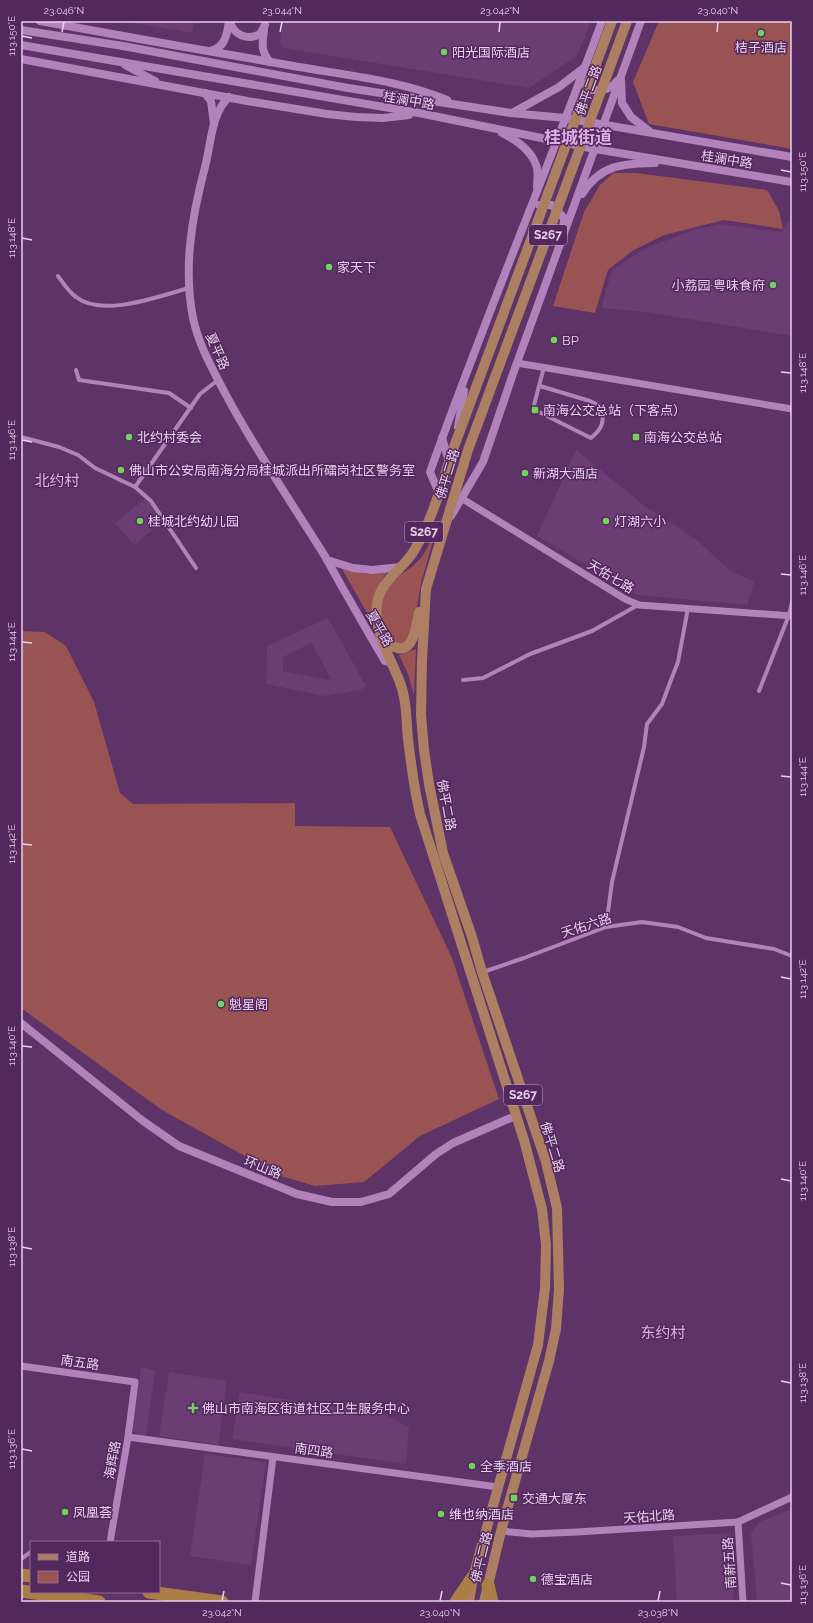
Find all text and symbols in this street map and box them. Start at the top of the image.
text: 23.046°N [44,5,84,16]
text: 23.044°N [262,5,302,16]
text: 23.042°N [480,5,520,16]
text: 23.040°N [698,5,738,16]
text: 113.150°E [6,16,17,56]
marker: 桔子酒店 [756,28,766,38]
place label: 桔子酒店 [735,40,787,55]
place label: 阳光国际酒店 [452,45,530,60]
marker: 阳光国际酒店 [439,47,449,57]
street label: 佛平二路 [573,63,604,117]
street label: 桂澜中路 [382,89,436,112]
district label: 桂城街道 [544,127,612,147]
street label: 桂澜中路 [700,148,754,171]
text: 113.150°E [797,152,808,192]
text: 113.148°E [6,218,17,258]
road number: S267 [529,225,567,245]
place label: 家天下 [337,260,376,275]
marker: 家天下 [324,262,334,272]
place label: 小荔园·粤味食府 [672,278,765,293]
marker: 小荔园·粤味食府 [768,280,778,290]
street label: 夏平路 [203,330,232,372]
place label: BP [562,333,579,348]
marker: BP [549,335,559,345]
text: 113.148°E [797,353,808,393]
place label: 南海公交总站（下客点） [543,403,686,418]
marker: 南海公交总站（下客点） [530,405,540,415]
text: 113.146°E [6,420,17,460]
place label: 北约村委会 [137,430,202,445]
place label: 南海公交总站 [644,430,722,445]
marker: 北约村委会 [124,432,134,442]
marker: 南海公交总站 [631,432,641,442]
street label: 佛平二路 [433,447,462,501]
place label: 佛山市公安局南海分局桂城派出所礌岗社区警务室 [129,463,415,478]
marker: 佛山市公安局南海分局桂城派出所礌岗社区警务室 [116,465,126,475]
place label: 新湖大酒店 [533,466,598,481]
marker: 新湖大酒店 [520,468,530,478]
district label: 北约村 [34,472,80,490]
place label: 桂城北约幼儿园 [148,514,239,529]
place label: 灯湖六小 [614,514,666,529]
marker: 桂城北约幼儿园 [135,516,145,526]
marker: 灯湖六小 [601,516,611,526]
road number: S267 [405,522,443,542]
text: 113.146°E [797,555,808,595]
street label: 天佑七路 [585,557,637,596]
street label: 夏平路 [363,608,396,649]
text: 113.144°E [6,622,17,662]
text: 113.144°E [797,757,808,797]
street label: 佛平二路 [434,778,459,832]
text: 113.142°E [6,824,17,864]
street label: 天佑六路 [559,910,613,941]
text: 113.142°E [797,959,808,999]
place label: 魁星阁 [229,997,268,1012]
marker: 魁星阁 [216,999,226,1009]
text: 113.140°E [6,1026,17,1066]
road number: S267 [504,1085,542,1105]
street label: 佛平二路 [538,1120,567,1174]
street label: 环山路 [242,1153,284,1182]
text: 113.140°E [797,1161,808,1201]
text: 113.138°E [6,1227,17,1267]
district label: 东约村 [640,1324,686,1342]
street label: 南五路 [60,1352,100,1373]
text: 113.138°E [797,1363,808,1403]
place label: 佛山市南海区街道社区卫生服务中心 [202,1401,410,1416]
marker: 佛山市南海区街道社区卫生服务中心 [187,1402,199,1414]
text: 113.136°E [6,1429,17,1469]
street label: 海辉路 [102,1440,123,1481]
street label: 南四路 [294,1440,334,1461]
place label: 全季酒店 [480,1459,532,1474]
marker: 全季酒店 [467,1461,477,1471]
place label: 交通大厦东 [522,1491,587,1506]
marker: 交通大厦东 [509,1493,519,1503]
place label: 凤凰荟 [73,1505,112,1520]
marker: 凤凰荟 [60,1507,70,1517]
place label: 维也纳酒店 [449,1507,514,1522]
street label: 天佑北路 [623,1507,676,1526]
marker: 维也纳酒店 [436,1509,446,1519]
street label: 佛平二路 [468,1530,495,1584]
street label: 南新五路 [720,1536,739,1589]
legend [30,1541,160,1593]
text: 道路 [66,1550,90,1564]
text: 113.136°E [797,1565,808,1605]
text: 公园 [66,1570,90,1584]
place label: 德宝酒店 [541,1572,593,1587]
marker: 德宝酒店 [528,1574,538,1584]
text: 23.042°N [202,1607,242,1618]
text: 23.040°N [420,1607,460,1618]
text: 23.038°N [638,1607,678,1618]

